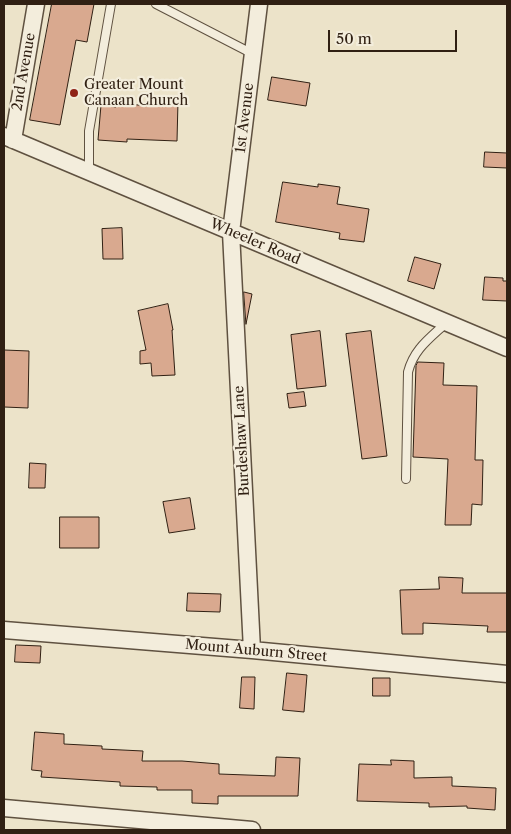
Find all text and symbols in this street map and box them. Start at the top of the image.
scale bar [331,20,460,52]
text: 50 m [336,29,372,48]
street label: 2nd Avenue [9,32,39,112]
place label: Greater Mount Canaan Church [84,77,188,110]
street label: 1st Avenue [232,82,258,154]
marker: Greater Mount Canaan Church [68,87,80,99]
street label: Wheeler Road [207,215,303,269]
street label: Burdeshaw Lane [231,385,253,497]
street label: Mount Auburn Street [184,636,328,666]

